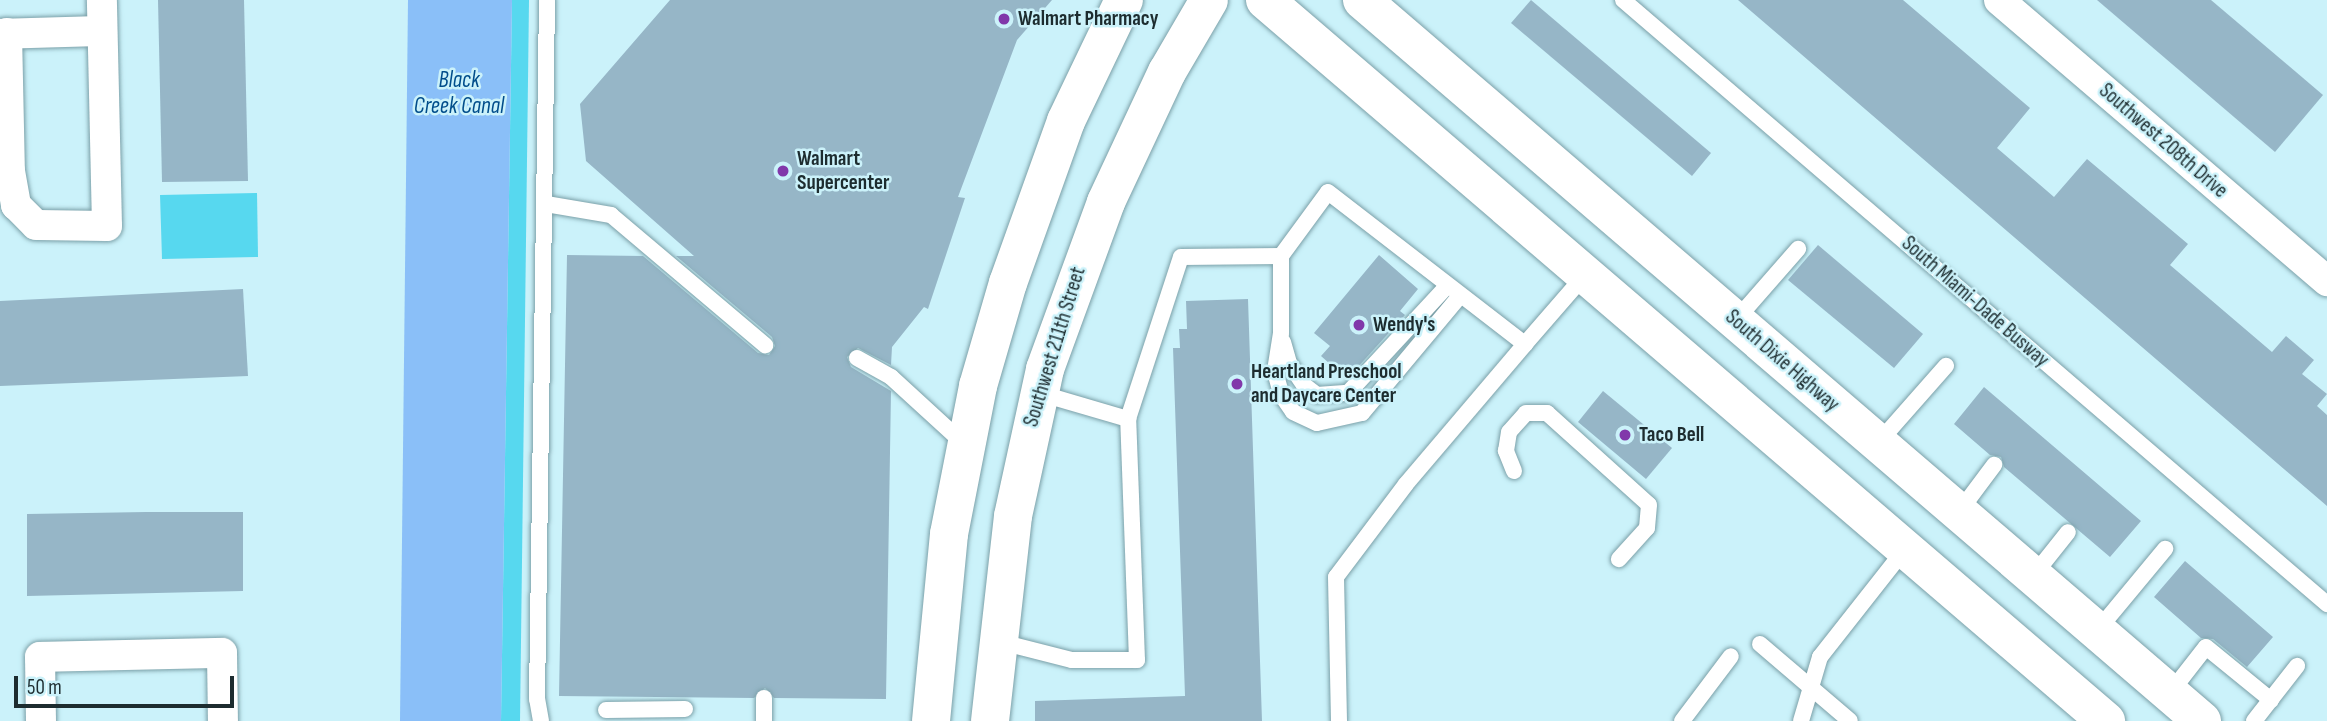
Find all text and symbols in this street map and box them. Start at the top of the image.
place label: Walmart Pharmacy [1018,6,1158,32]
marker: Walmart Pharmacy [996,11,1012,27]
water label: Black Creek Canal [414,66,504,120]
street label: Southwest 208th Drive [2094,78,2232,204]
place label: Walmart Supercenter [797,146,889,196]
marker: Walmart Supercenter [775,163,791,179]
street label: South Miami-Dade Busway [1896,231,2054,373]
street label: Southwest 211th Street [1019,264,1091,430]
street label: South Dixie Highway [1720,305,1844,417]
place label: Wendy's [1373,312,1435,338]
marker: Wendy's [1351,317,1367,333]
place label: Heartland Preschool and Daycare Center [1251,359,1402,409]
marker: Heartland Preschool and Daycare Center [1229,376,1245,392]
place label: Taco Bell [1639,422,1704,448]
marker: Taco Bell [1617,427,1633,443]
scale bar [18,662,238,706]
text: 50 m [27,675,62,700]

